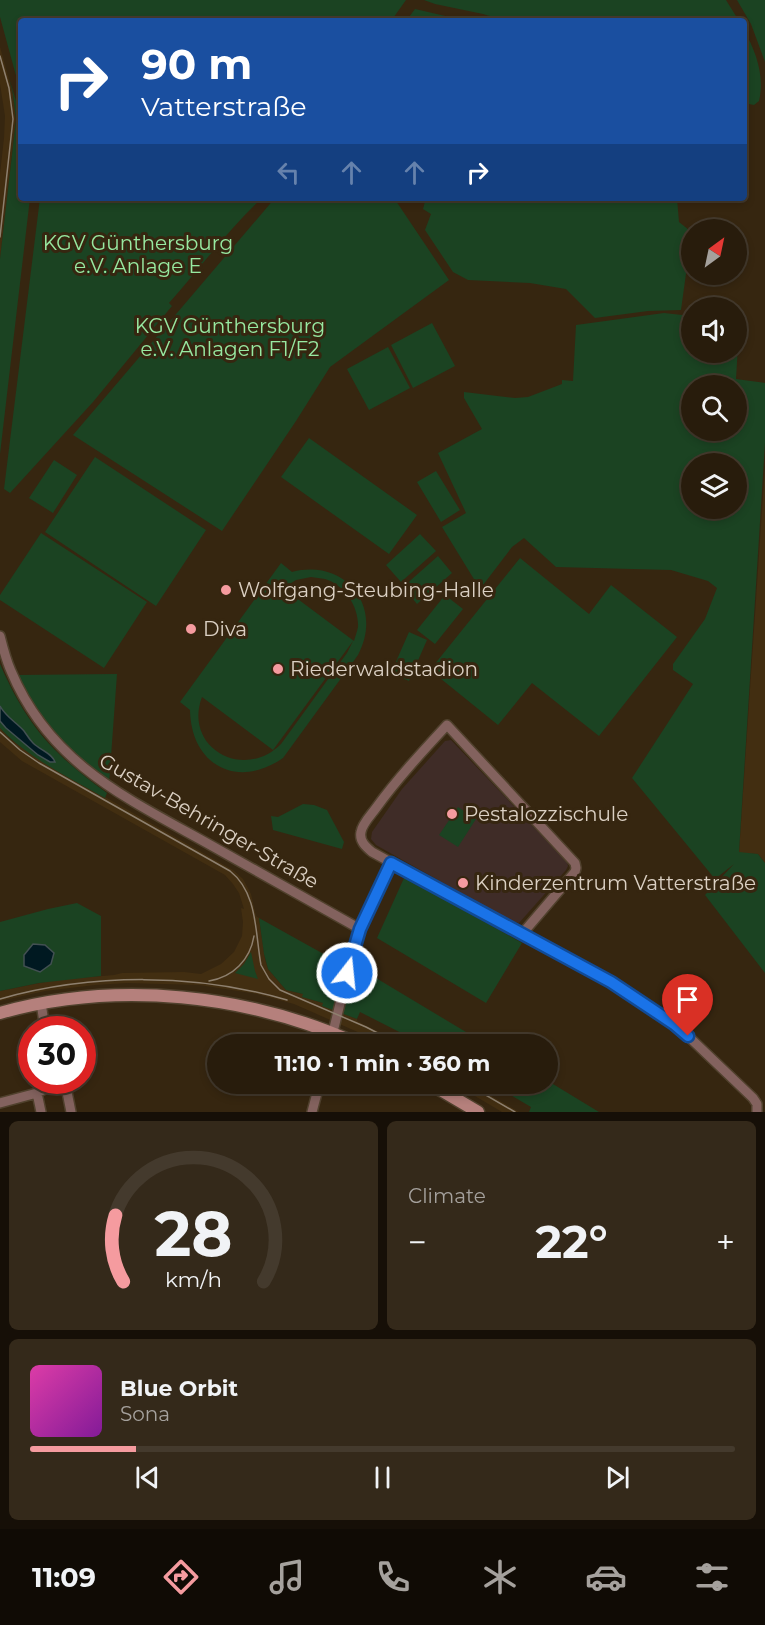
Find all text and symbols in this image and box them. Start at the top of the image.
text: 90 m [141,38,252,90]
icon: right [42,42,120,120]
text: Vatterstraße [141,90,307,123]
icon: left [272,156,305,189]
icon: ahead [335,156,368,189]
icon: ahead [398,156,431,189]
icon: right [461,156,494,189]
north arrow [681,219,747,285]
map controls [681,219,747,519]
park label: KGV Günthersburg e.V. Anlage E [43,231,233,278]
button: sound [681,297,747,363]
park label: KGV Günthersburg e.V. Anlagen F1/F2 [135,314,325,361]
button: search [681,375,747,441]
button: layers [681,453,747,519]
place label: Wolfgang-Steubing-Halle [238,578,494,602]
marker: Wolfgang-Steubing-Halle [219,583,233,597]
place label: Diva [203,617,247,641]
marker: Diva [184,622,198,636]
place label: Riederwaldstadion [290,657,478,681]
marker: Riederwaldstadion [271,662,285,676]
street label: Gustav-Behringer-Straße [95,748,323,894]
place label: Pestalozzischule [464,802,628,826]
marker: Pestalozzischule [445,807,459,821]
place label: Kinderzentrum Vatterstraße [475,871,756,895]
marker: Kinderzentrum Vatterstraße [456,876,470,890]
position arrow [315,941,379,1005]
pin [662,974,713,1036]
icon: arrive [671,983,704,1016]
speed limit sign: 30 [18,1016,96,1094]
text: 11:10 · 1 min · 360 m [275,1050,490,1077]
text: Climate [408,1184,486,1208]
text: 28 [154,1196,232,1272]
text: 22° [536,1214,607,1269]
text: − [408,1222,427,1262]
text: + [716,1222,735,1262]
text: km/h [165,1267,222,1293]
text: Blue Orbit [120,1375,238,1402]
text: Sona [120,1402,170,1426]
icon: previous [131,1461,164,1494]
icon: pause [366,1461,399,1494]
icon: next [601,1461,634,1494]
icon: directions [160,1556,202,1598]
icon: music [266,1556,308,1598]
icon: phone [372,1556,414,1598]
icon: climate [479,1556,521,1598]
icon: car [585,1556,627,1598]
icon: filters [691,1556,733,1598]
text: 11:09 [32,1561,96,1594]

